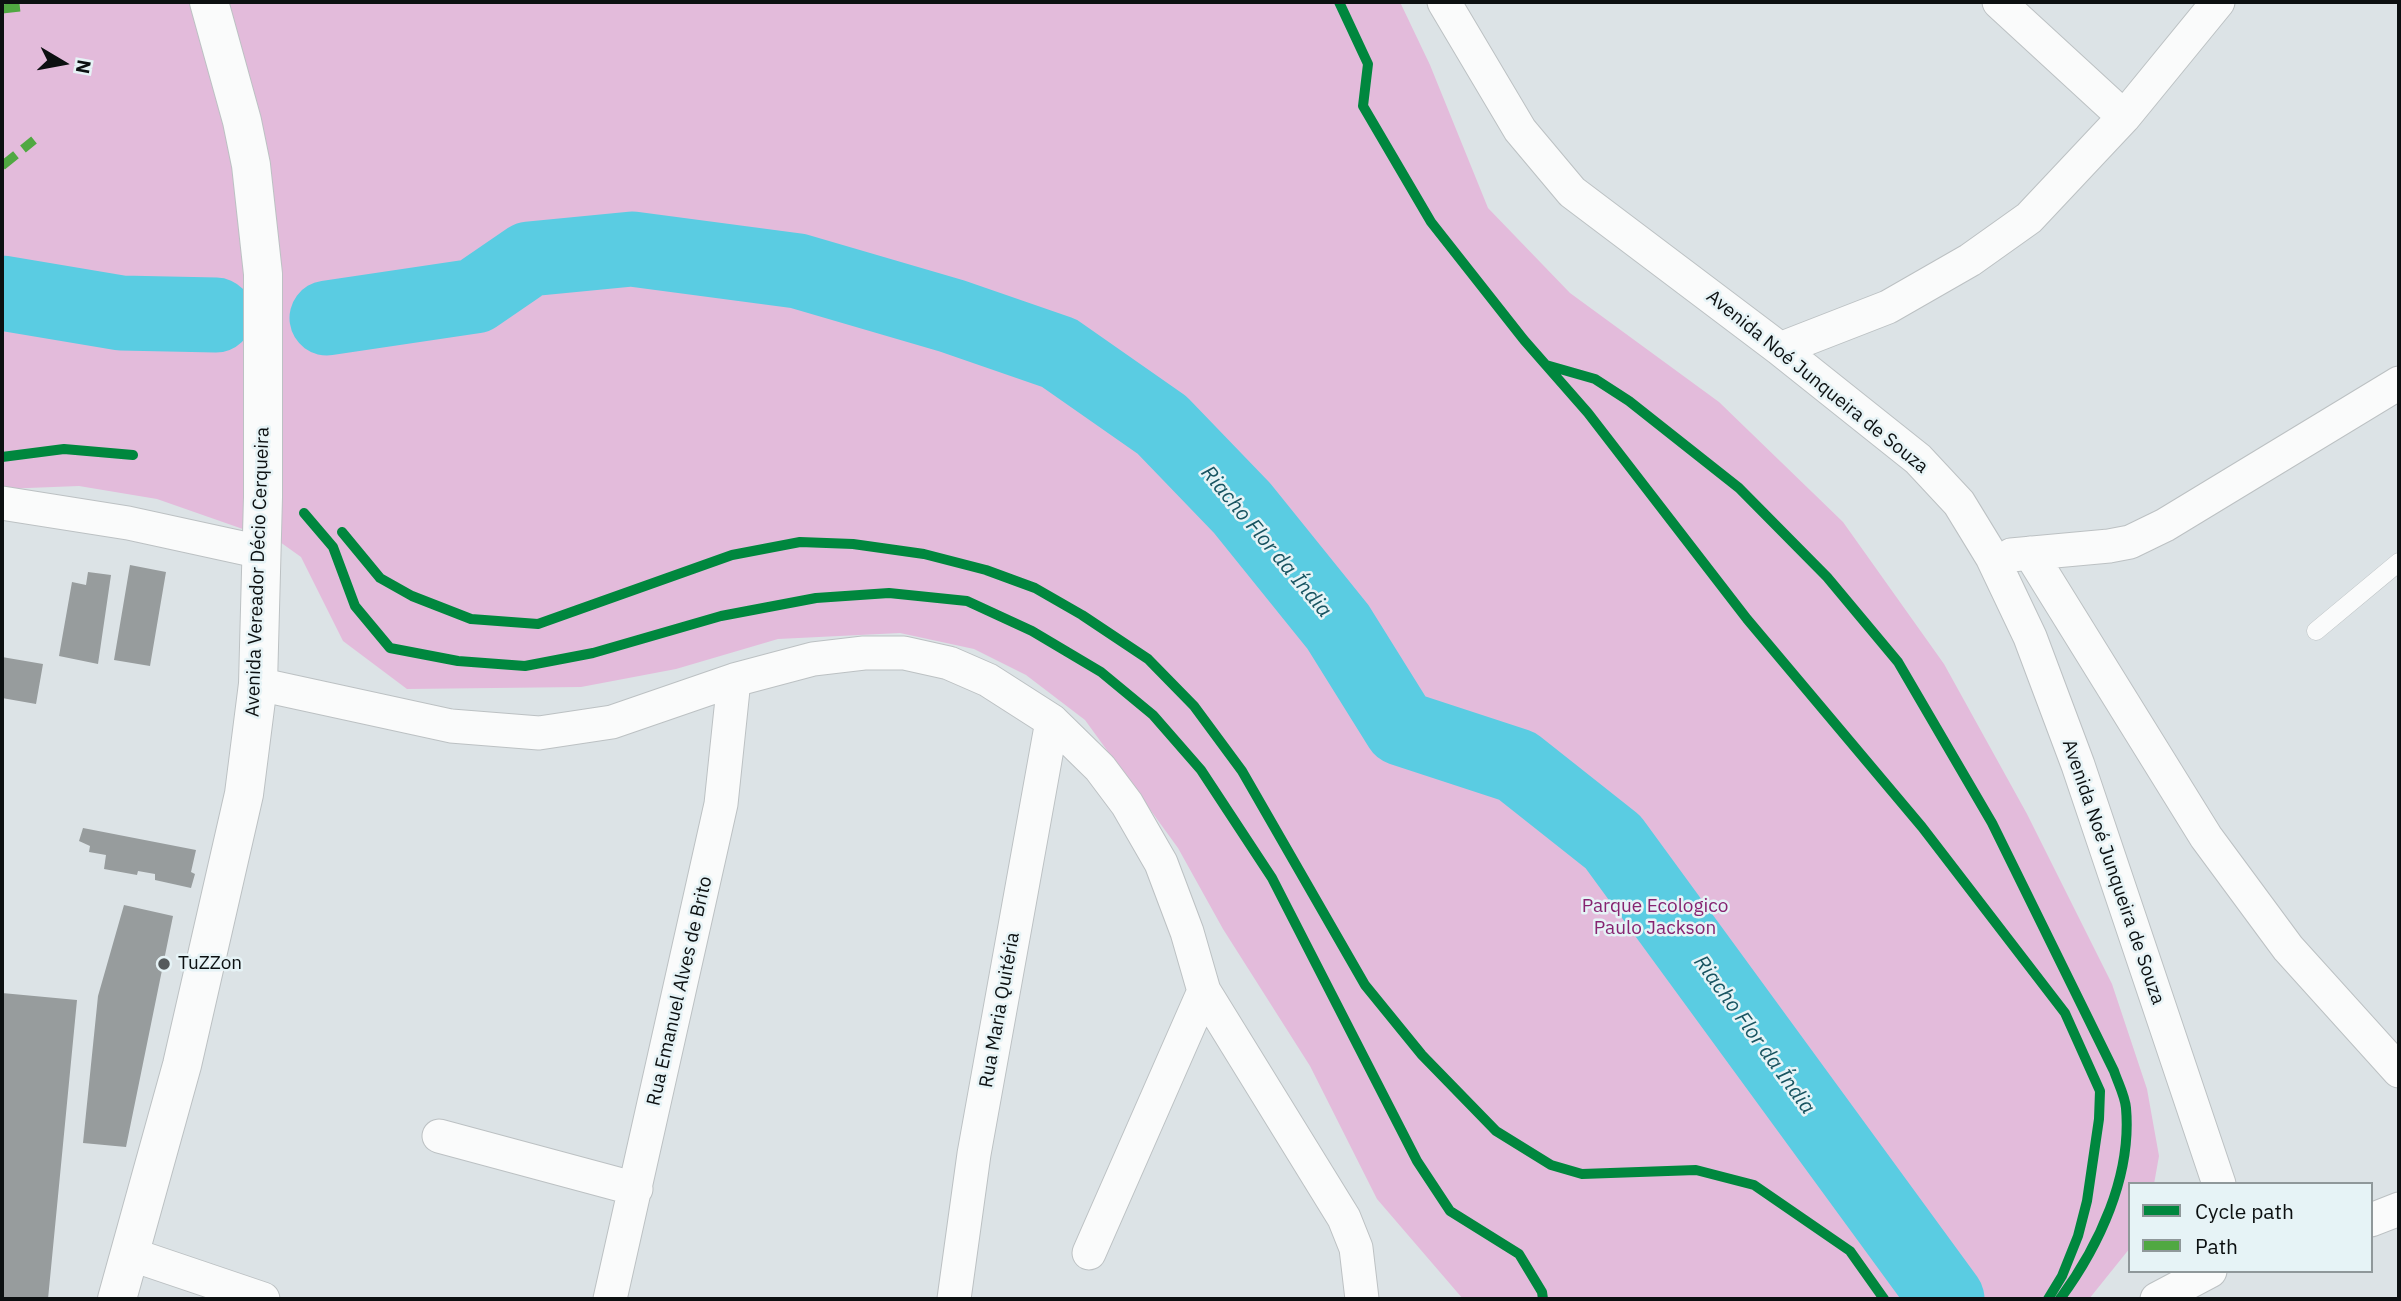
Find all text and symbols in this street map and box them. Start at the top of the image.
north arrow [28,28,98,98]
text: N [71,58,97,76]
street label: Avenida Noé Junqueira de Souza [1702,285,1932,479]
street label: Avenida Vereador Décio Cerqueira [242,427,274,717]
water label: Riacho Flor da Índia [1195,461,1337,623]
street label: Avenida Noé Junqueira de Souza [2057,736,2169,1008]
street label: Rua Emanuel Alves de Brito [642,874,718,1108]
park label: Parque Ecologico Paulo Jackson [1582,896,1728,940]
street label: Rua Maria Quitéria [975,931,1025,1089]
water label: Riacho Flor da Índia [1688,951,1820,1119]
place label: TuZZon [178,953,242,975]
marker: TuZZon [156,956,172,972]
legend [2128,1182,2373,1273]
text: Cycle path [2195,1197,2294,1225]
text: Path [2195,1232,2238,1260]

